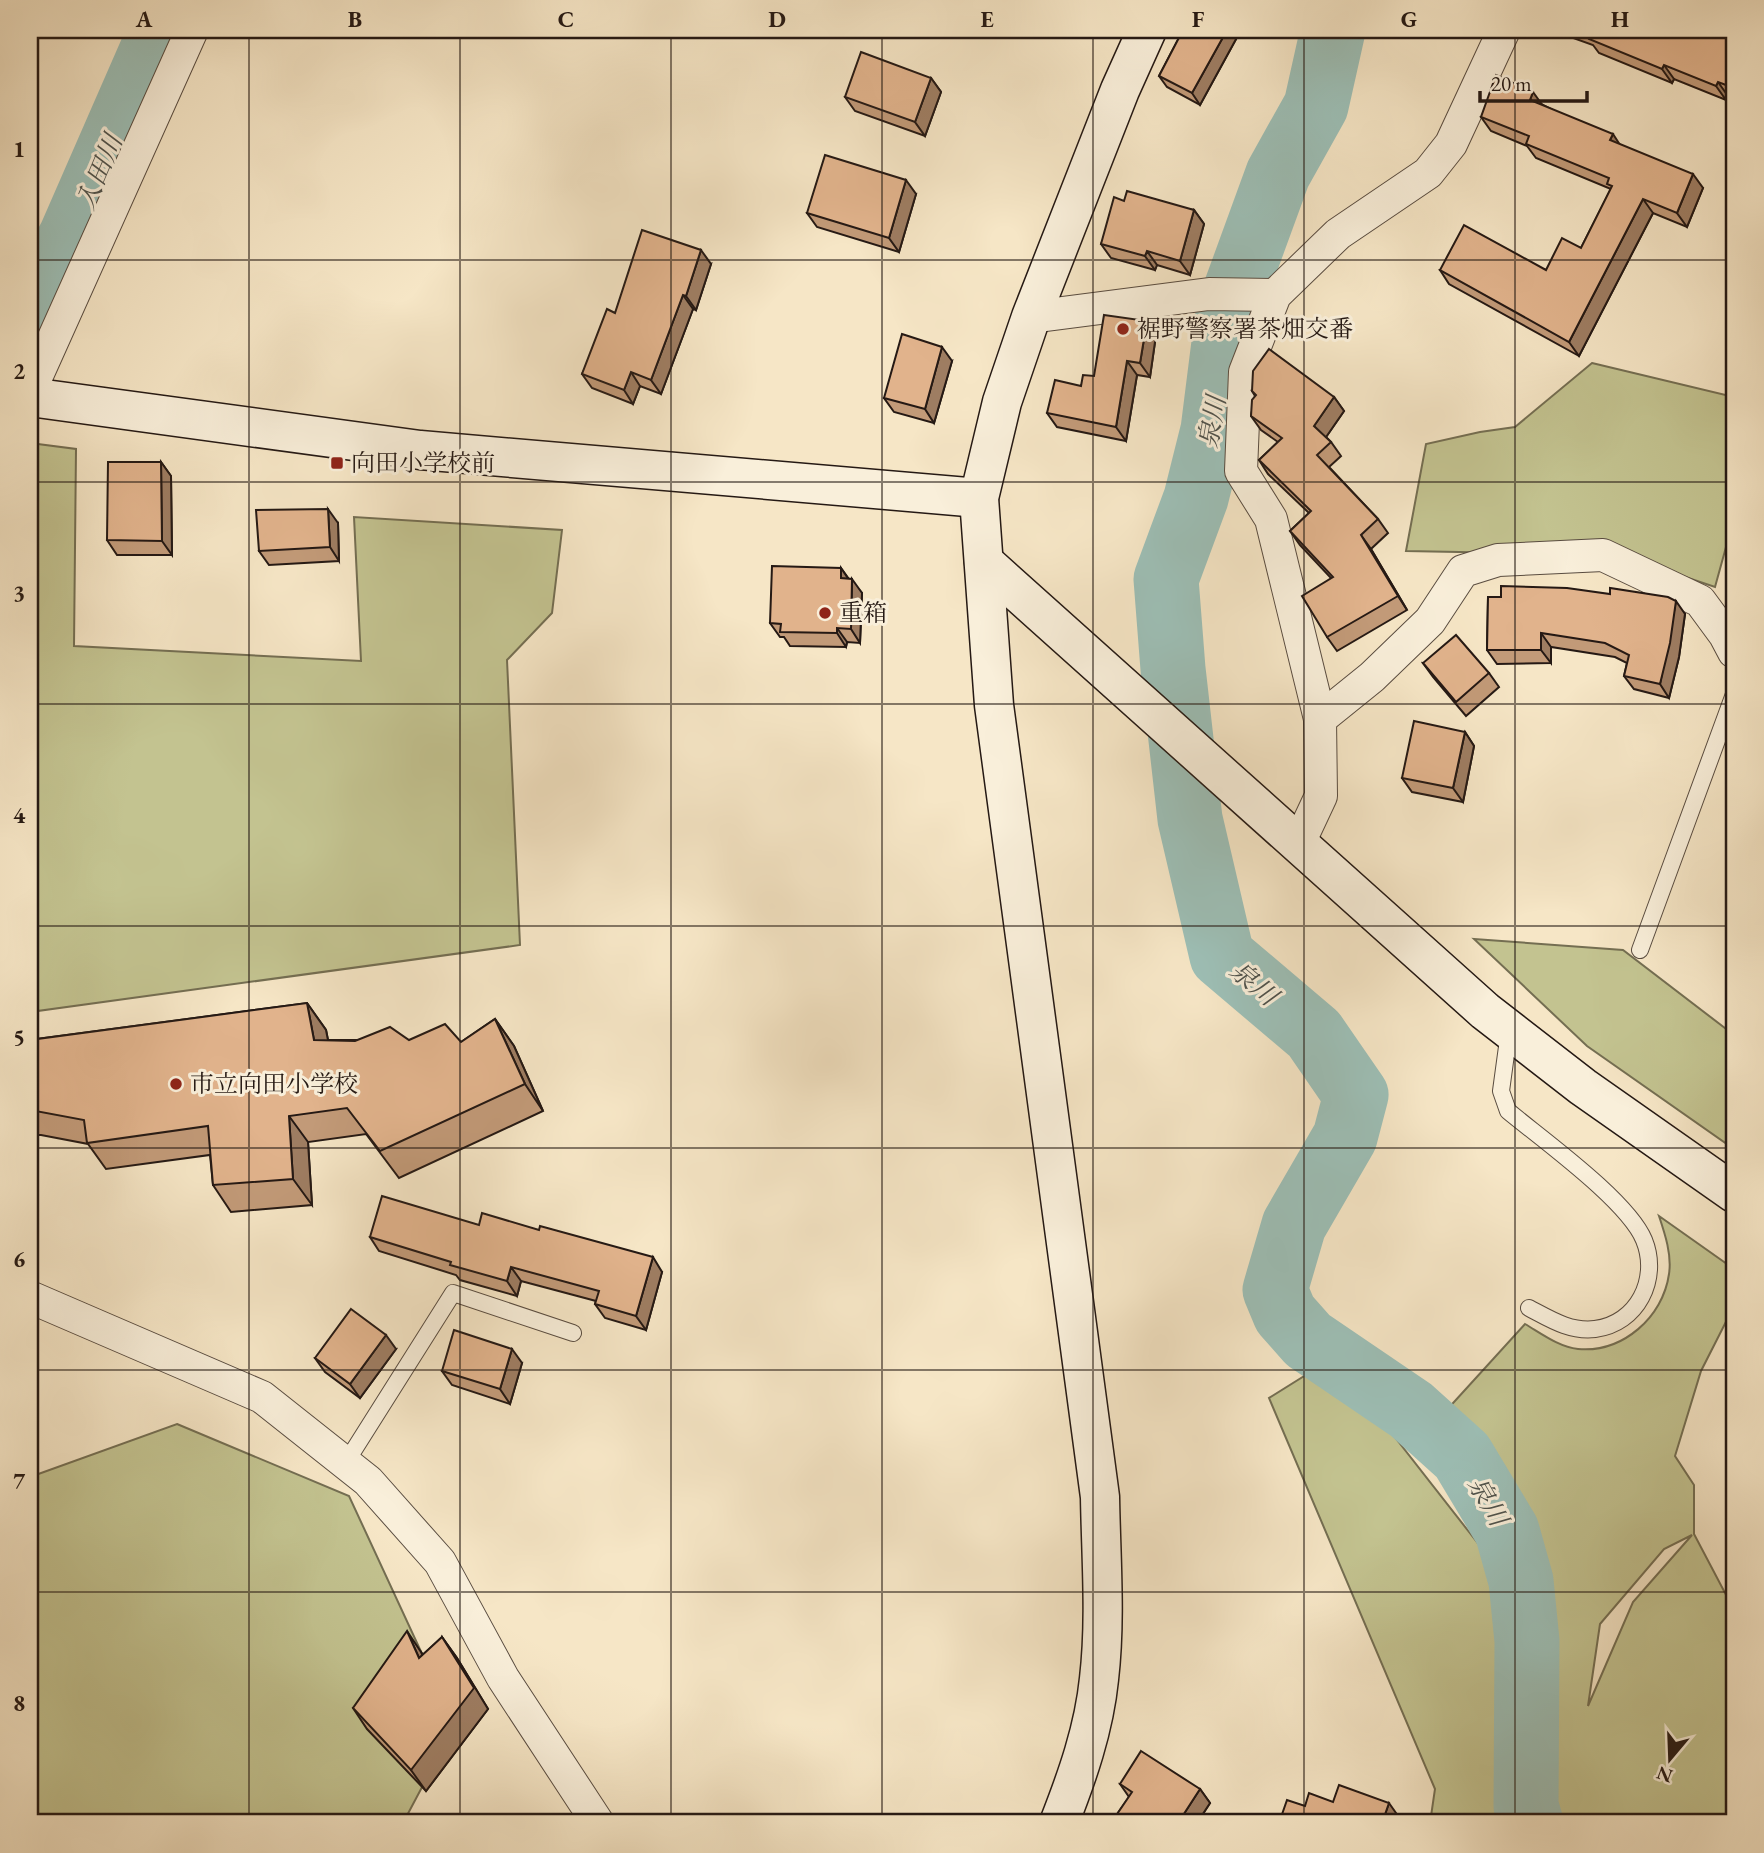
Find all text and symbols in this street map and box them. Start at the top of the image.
text: A [135,4,153,34]
text: B [348,4,362,34]
text: C [558,4,574,34]
text: D [768,4,786,34]
text: E [980,4,994,34]
text: F [1192,4,1205,34]
text: G [1401,4,1417,34]
text: H [1611,4,1629,34]
scale bar [1480,60,1587,104]
text: 20 m [1491,70,1532,97]
water label: 入田川 [68,127,131,215]
text: 1 [13,134,25,164]
place label: 裾野警察署茶畑交番 [1137,313,1353,344]
marker: 裾野警察署茶畑交番 [1115,321,1131,337]
text: 2 [13,356,25,386]
water label: 泉川 [1191,390,1234,451]
place label: 向田小学校前 [351,447,495,478]
marker: 向田小学校前 [329,455,345,471]
text: 3 [13,578,25,608]
place label: 重箱 [839,597,887,628]
marker: 重箱 [817,605,833,621]
text: 4 [13,800,26,830]
water label: 泉川 [1223,953,1287,1015]
text: 5 [13,1022,25,1052]
place label: 市立向田小学校 [190,1068,358,1099]
marker: 市立向田小学校 [168,1076,184,1092]
text: 6 [13,1244,25,1274]
text: 7 [13,1466,26,1496]
water label: 泉川 [1460,1470,1517,1535]
text: 8 [13,1688,25,1718]
north arrow [1634,1724,1704,1794]
text: N [1653,1760,1676,1789]

